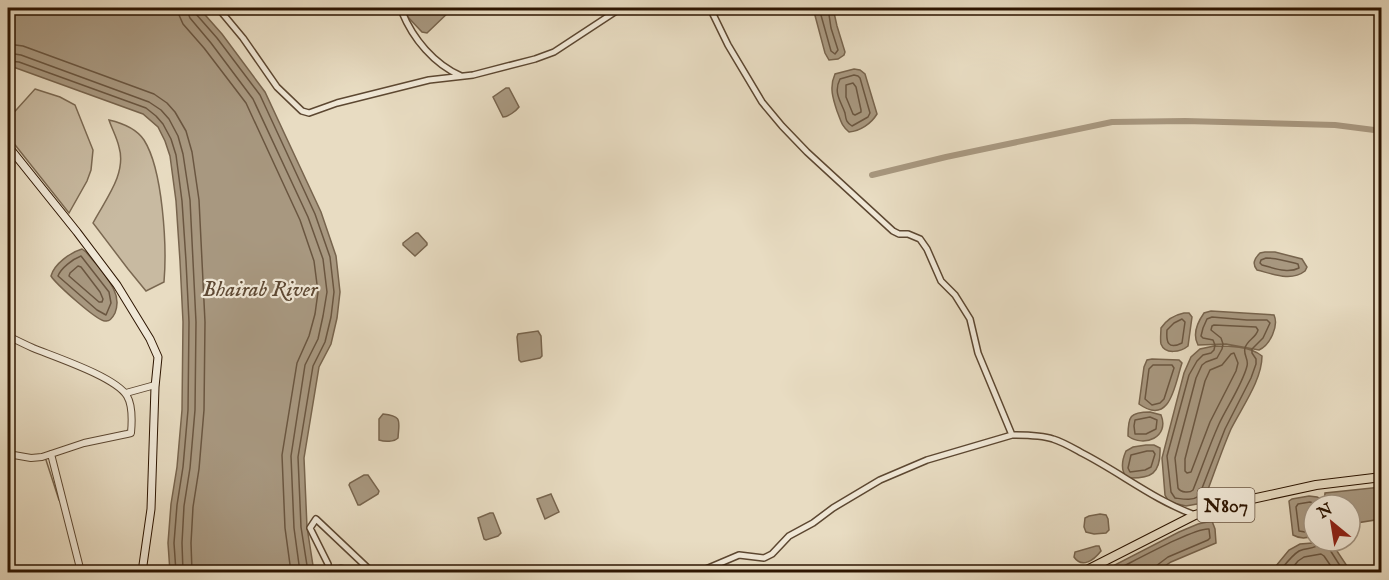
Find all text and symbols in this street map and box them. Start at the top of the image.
water label: Bhairab River [202,276,319,304]
road number: N807 [1198,488,1254,522]
north arrow [1302,493,1362,553]
text: N [1314,500,1337,524]

